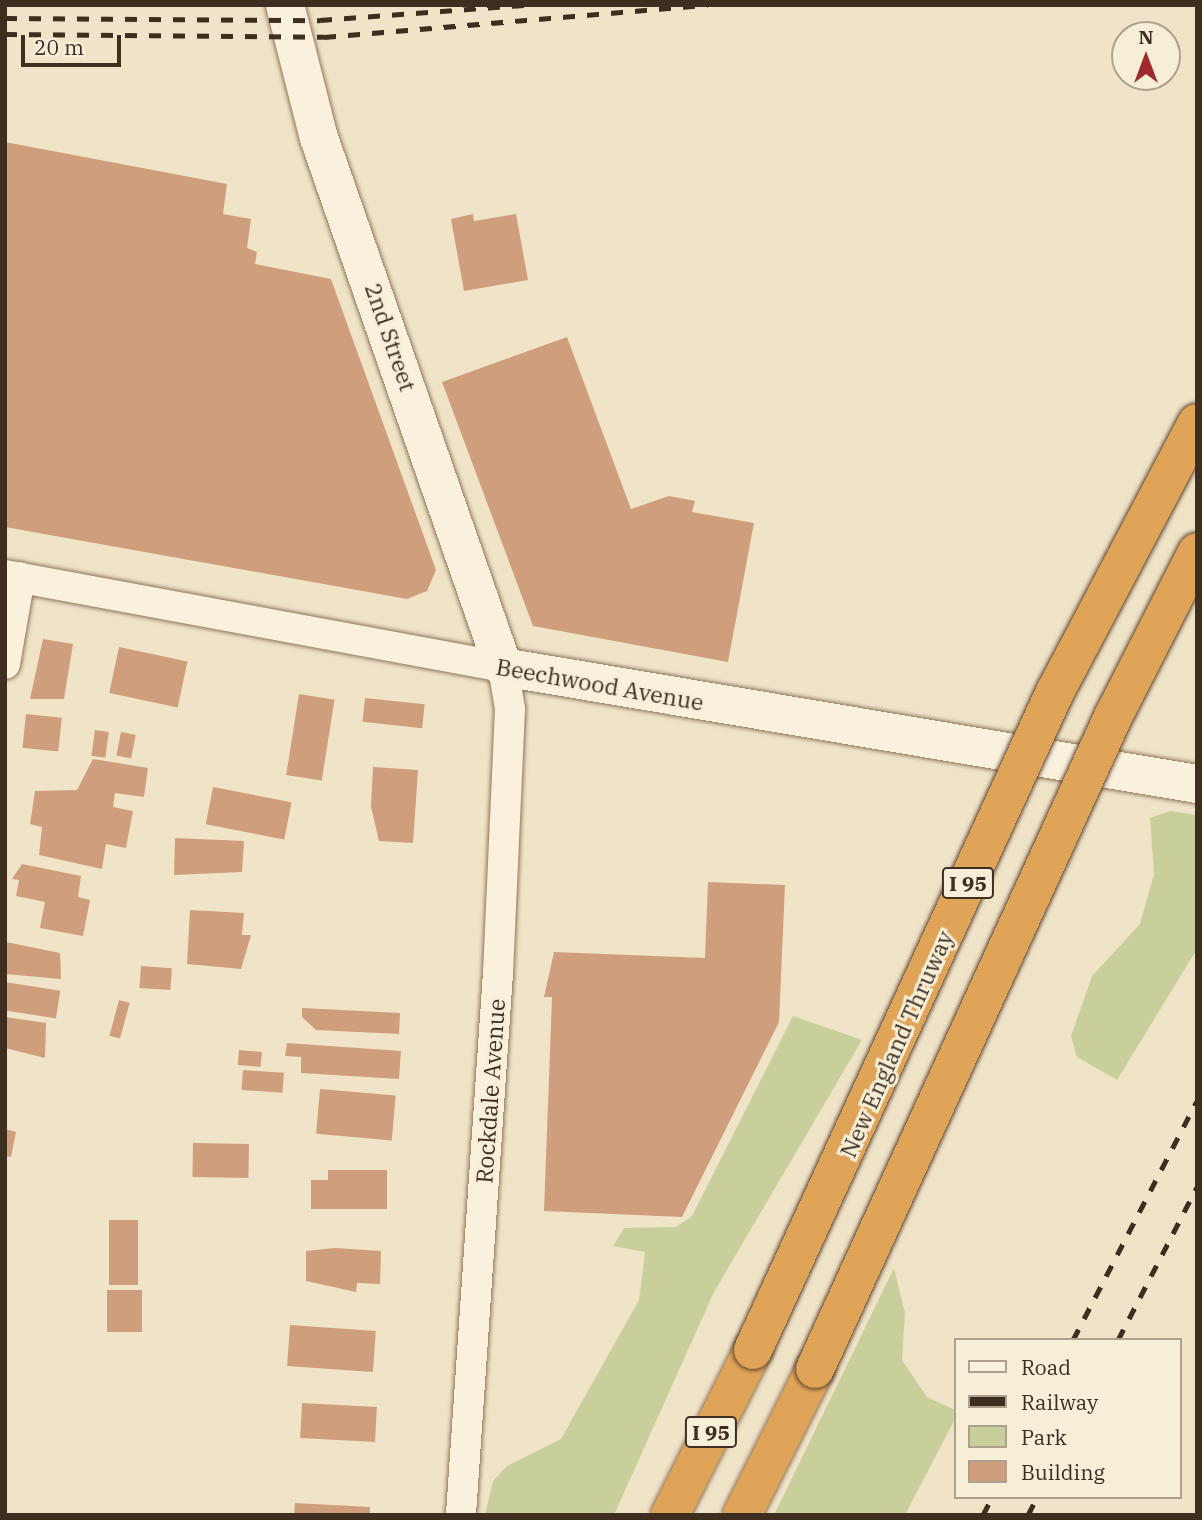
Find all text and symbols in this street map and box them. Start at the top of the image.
scale bar [24,21,124,65]
north arrow [1111,21,1181,91]
text: N [1138,25,1154,49]
text: 20 m [34,33,84,61]
street label: 2nd Street [360,279,422,395]
street label: Beechwood Avenue [494,652,706,716]
road number: I 95 [942,866,994,900]
street label: New England Thruway [834,926,958,1162]
street label: Rockdale Avenue [470,998,510,1184]
legend [954,1338,1181,1499]
text: Road [1021,1353,1071,1381]
text: Railway [1021,1388,1098,1416]
road number: I 95 [685,1414,737,1450]
text: Park [1021,1423,1067,1451]
text: Building [1021,1458,1105,1486]

